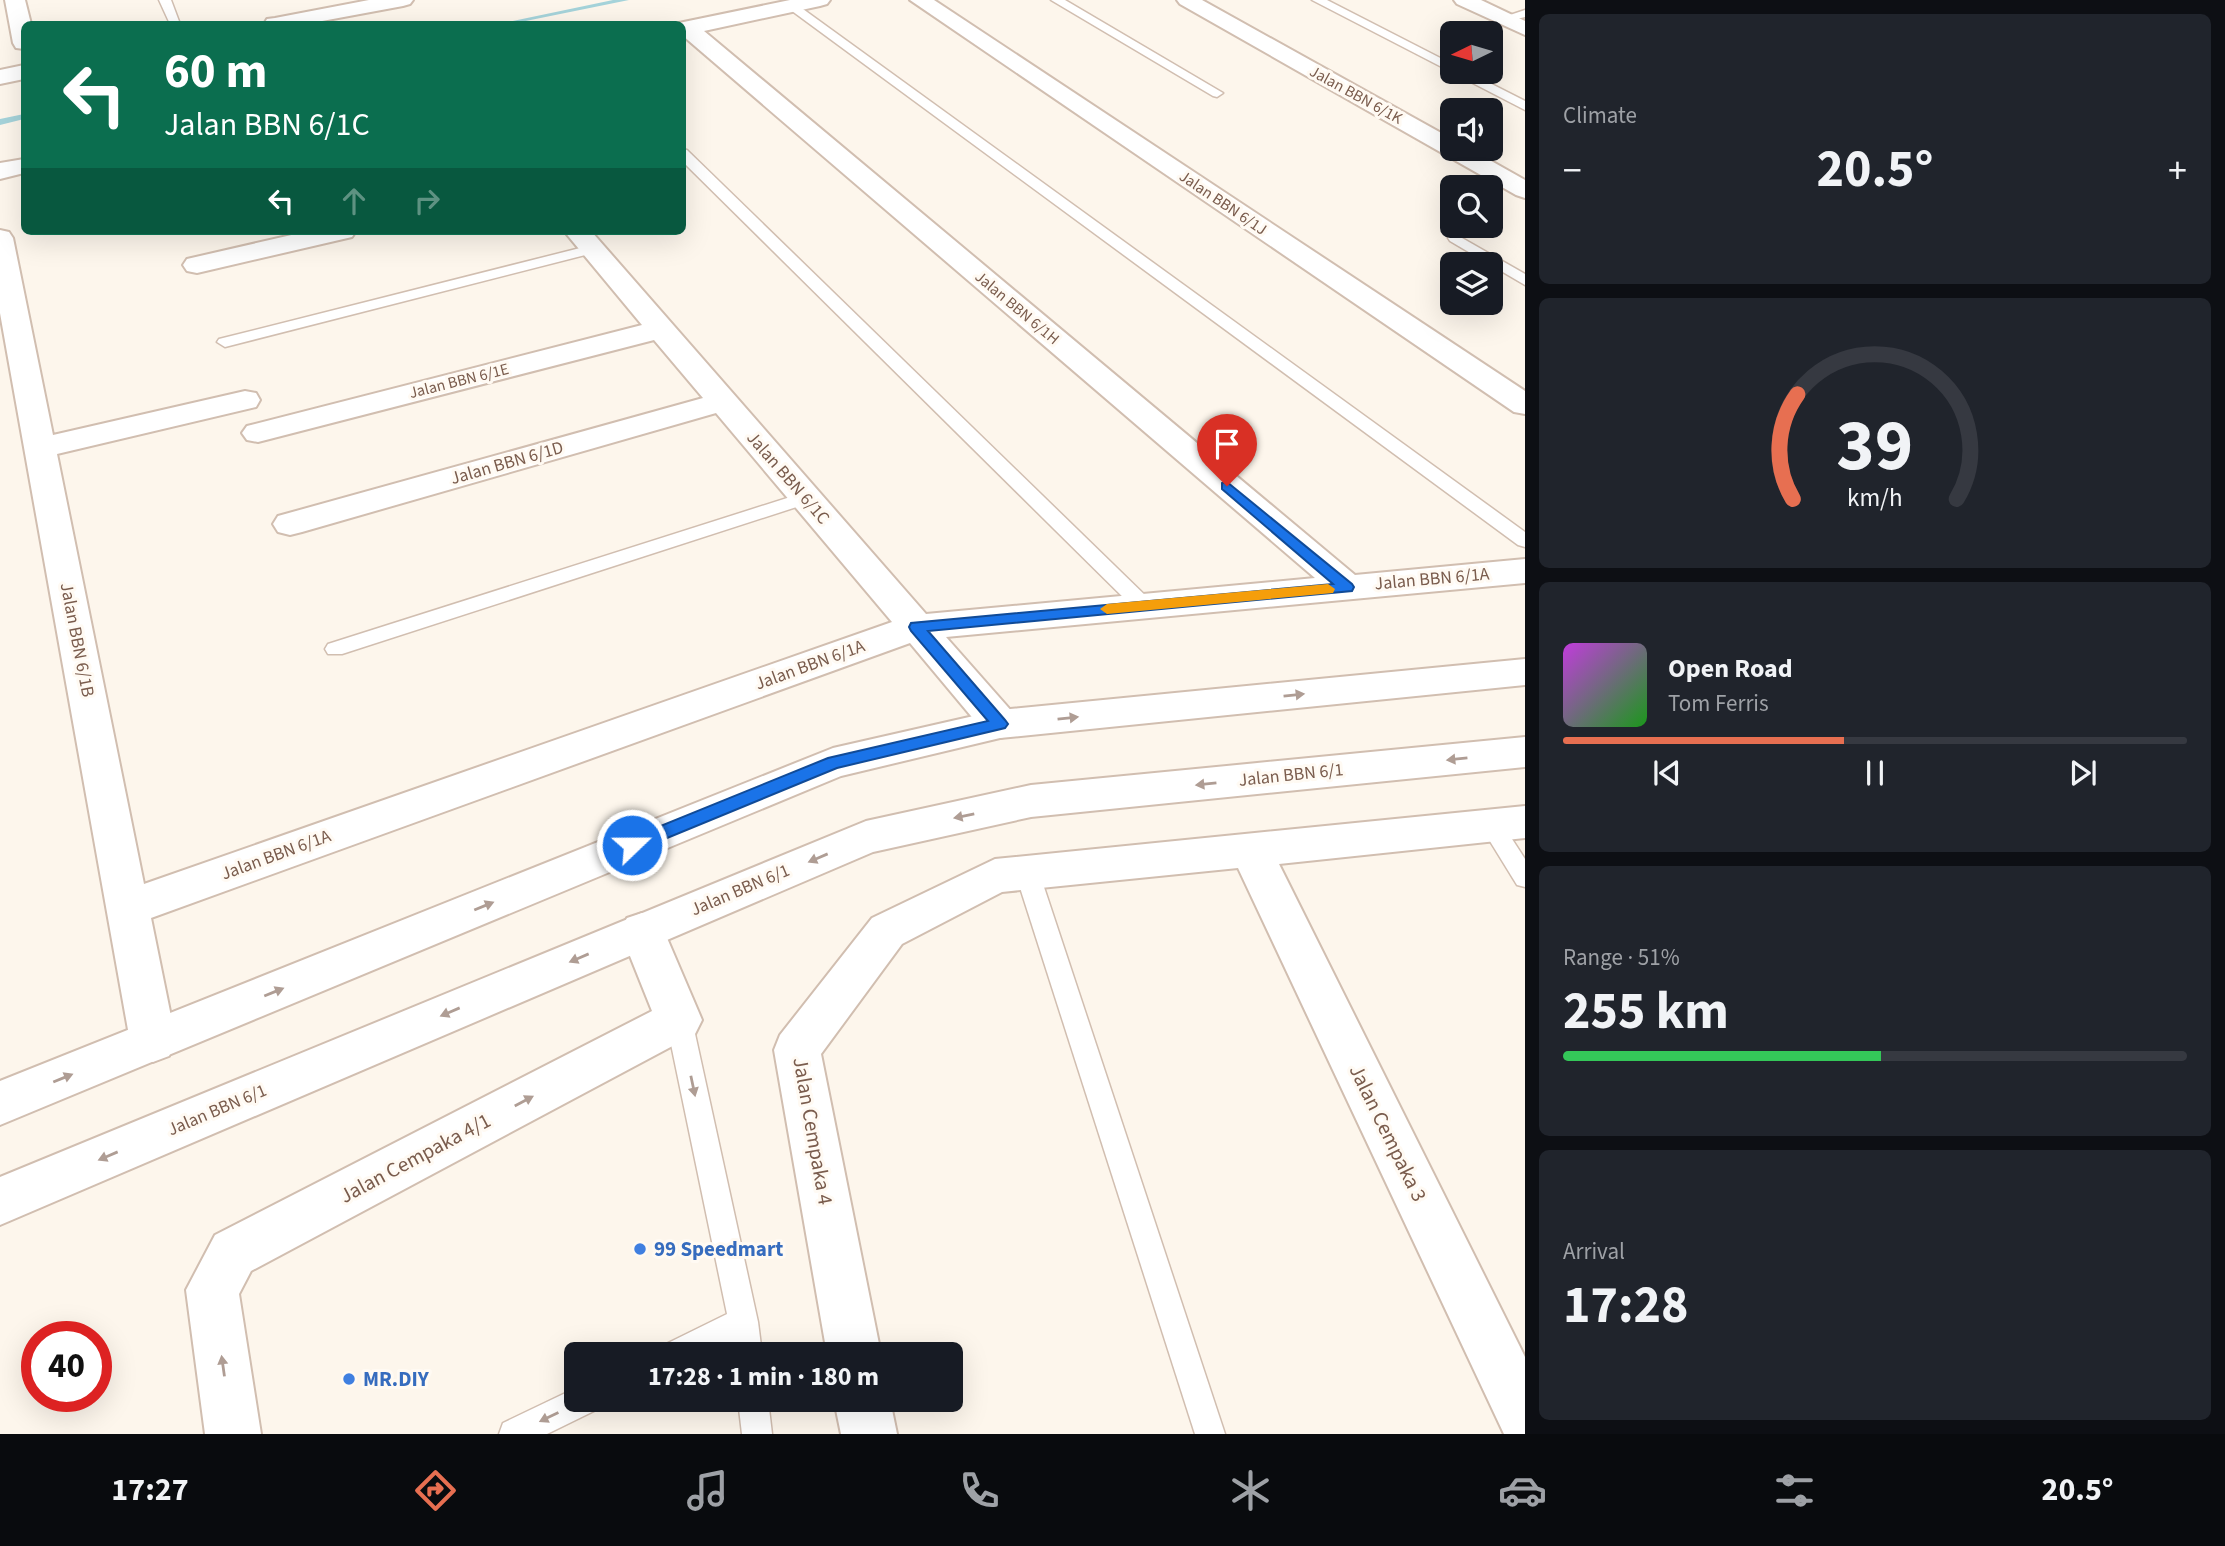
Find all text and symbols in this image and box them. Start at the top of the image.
north arrow [1440,21,1503,84]
map controls [1440,21,1503,315]
text: 60 m [164,37,268,107]
icon: left [49,49,140,140]
street label: Jalan BBN 6/1K [1306,60,1407,130]
button: sound [1440,98,1503,161]
text: Climate [1563,99,1637,132]
text: Jalan BBN 6/1C [164,102,370,148]
text: 20.5° [1817,133,1933,207]
text: − [1563,144,1582,198]
text: + [2168,144,2187,198]
street label: Jalan BBN 6/1J [1175,166,1271,240]
button: search [1440,175,1503,238]
icon: left [262,182,300,220]
icon: ahead [335,182,373,220]
icon: right [408,182,446,220]
button: layers [1440,252,1503,315]
street label: Jalan BBN 6/1H [970,266,1064,350]
street label: Jalan BBN 6/1E [407,358,511,404]
text: 39 [1837,394,1913,498]
pin [1197,414,1257,486]
icon: arrive [1208,425,1246,463]
street label: Jalan BBN 6/1C [741,426,835,530]
street label: Jalan BBN 6/1D [448,435,566,491]
text: km/h [1847,480,1903,516]
street label: Jalan BBN 6/1A [1374,562,1491,596]
street label: Jalan BBN 6/1B [54,581,100,699]
street label: Jalan BBN 6/1A [752,633,869,696]
text: Open Road [1668,650,1793,687]
text: Tom Ferris [1668,687,1769,720]
one-way arrow [1283,689,1305,700]
one-way arrow [1057,712,1079,723]
one-way arrow [1446,753,1468,764]
icon: previous [1648,754,1686,792]
icon: pause [1856,754,1894,792]
icon: next [2064,754,2102,792]
street label: Jalan BBN 6/1 [1237,757,1345,793]
one-way arrow [1195,778,1217,789]
position arrow [595,808,669,882]
one-way arrow [953,810,975,821]
street label: Jalan BBN 6/1A [218,823,335,886]
one-way arrow [807,852,828,863]
street label: Jalan BBN 6/1 [687,858,793,922]
one-way arrow [474,900,495,911]
text: Range · 51% [1563,941,1680,974]
one-way arrow [569,952,589,964]
text: 255 km [1563,975,1729,1049]
one-way arrow [264,986,285,997]
one-way arrow [440,1007,461,1018]
street label: Jalan Cempaka 4 [785,1055,841,1207]
street label: Jalan Cempaka 3 [1342,1059,1434,1207]
one-way arrow [53,1072,74,1083]
one-way arrow [688,1075,699,1097]
street label: Jalan BBN 6/1 [164,1078,270,1142]
one-way arrow [514,1095,534,1107]
street label: Jalan Cempaka 4/1 [334,1105,496,1211]
one-way arrow [98,1151,119,1162]
place label: 99 Speedmart [654,1234,783,1264]
text: Arrival [1563,1235,1625,1268]
marker: 99 Speedmart [632,1241,648,1257]
text: 17:28 [1563,1269,1688,1343]
speed limit sign: 40 [21,1321,112,1412]
one-way arrow [217,1355,228,1377]
text: 17:28 · 1 min · 180 m [648,1358,879,1395]
place label: MR.DIY [363,1364,430,1394]
marker: MR.DIY [341,1371,357,1387]
one-way arrow [539,1411,559,1423]
icon: directions [411,1466,460,1515]
icon: music [683,1466,732,1515]
icon: phone [955,1466,1004,1515]
icon: climate [1226,1466,1275,1515]
icon: car [1498,1466,1547,1515]
icon: filters [1770,1466,1819,1515]
text: 17:27 [111,1467,189,1513]
text: 20.5° [2042,1467,2114,1513]

